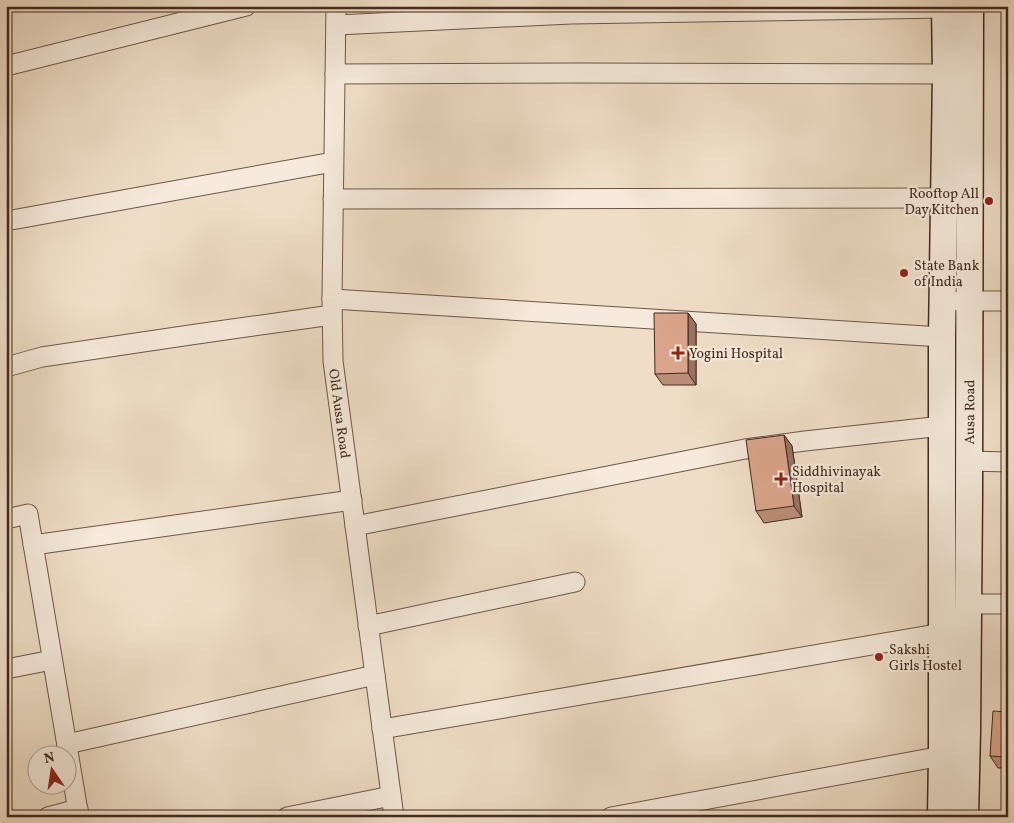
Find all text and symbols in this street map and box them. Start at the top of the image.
place label: Rooftop All Day Kitchen [905,185,979,220]
marker: Rooftop All Day Kitchen [983,195,995,207]
place label: State Bank of India [914,257,980,292]
marker: State Bank of India [898,267,910,279]
place label: Yogini Hospital [689,345,783,364]
marker: Yogini Hospital [671,346,685,360]
street label: Old Ausa Road [323,368,354,460]
street label: Ausa Road [961,379,980,445]
place label: Siddhivinayak Hospital [792,463,881,498]
marker: Siddhivinayak Hospital [774,472,788,486]
place label: Sakshi Girls Hostel [889,641,962,676]
marker: Sakshi Girls Hostel [873,651,885,663]
north arrow [28,746,78,796]
text: N [42,748,57,769]

